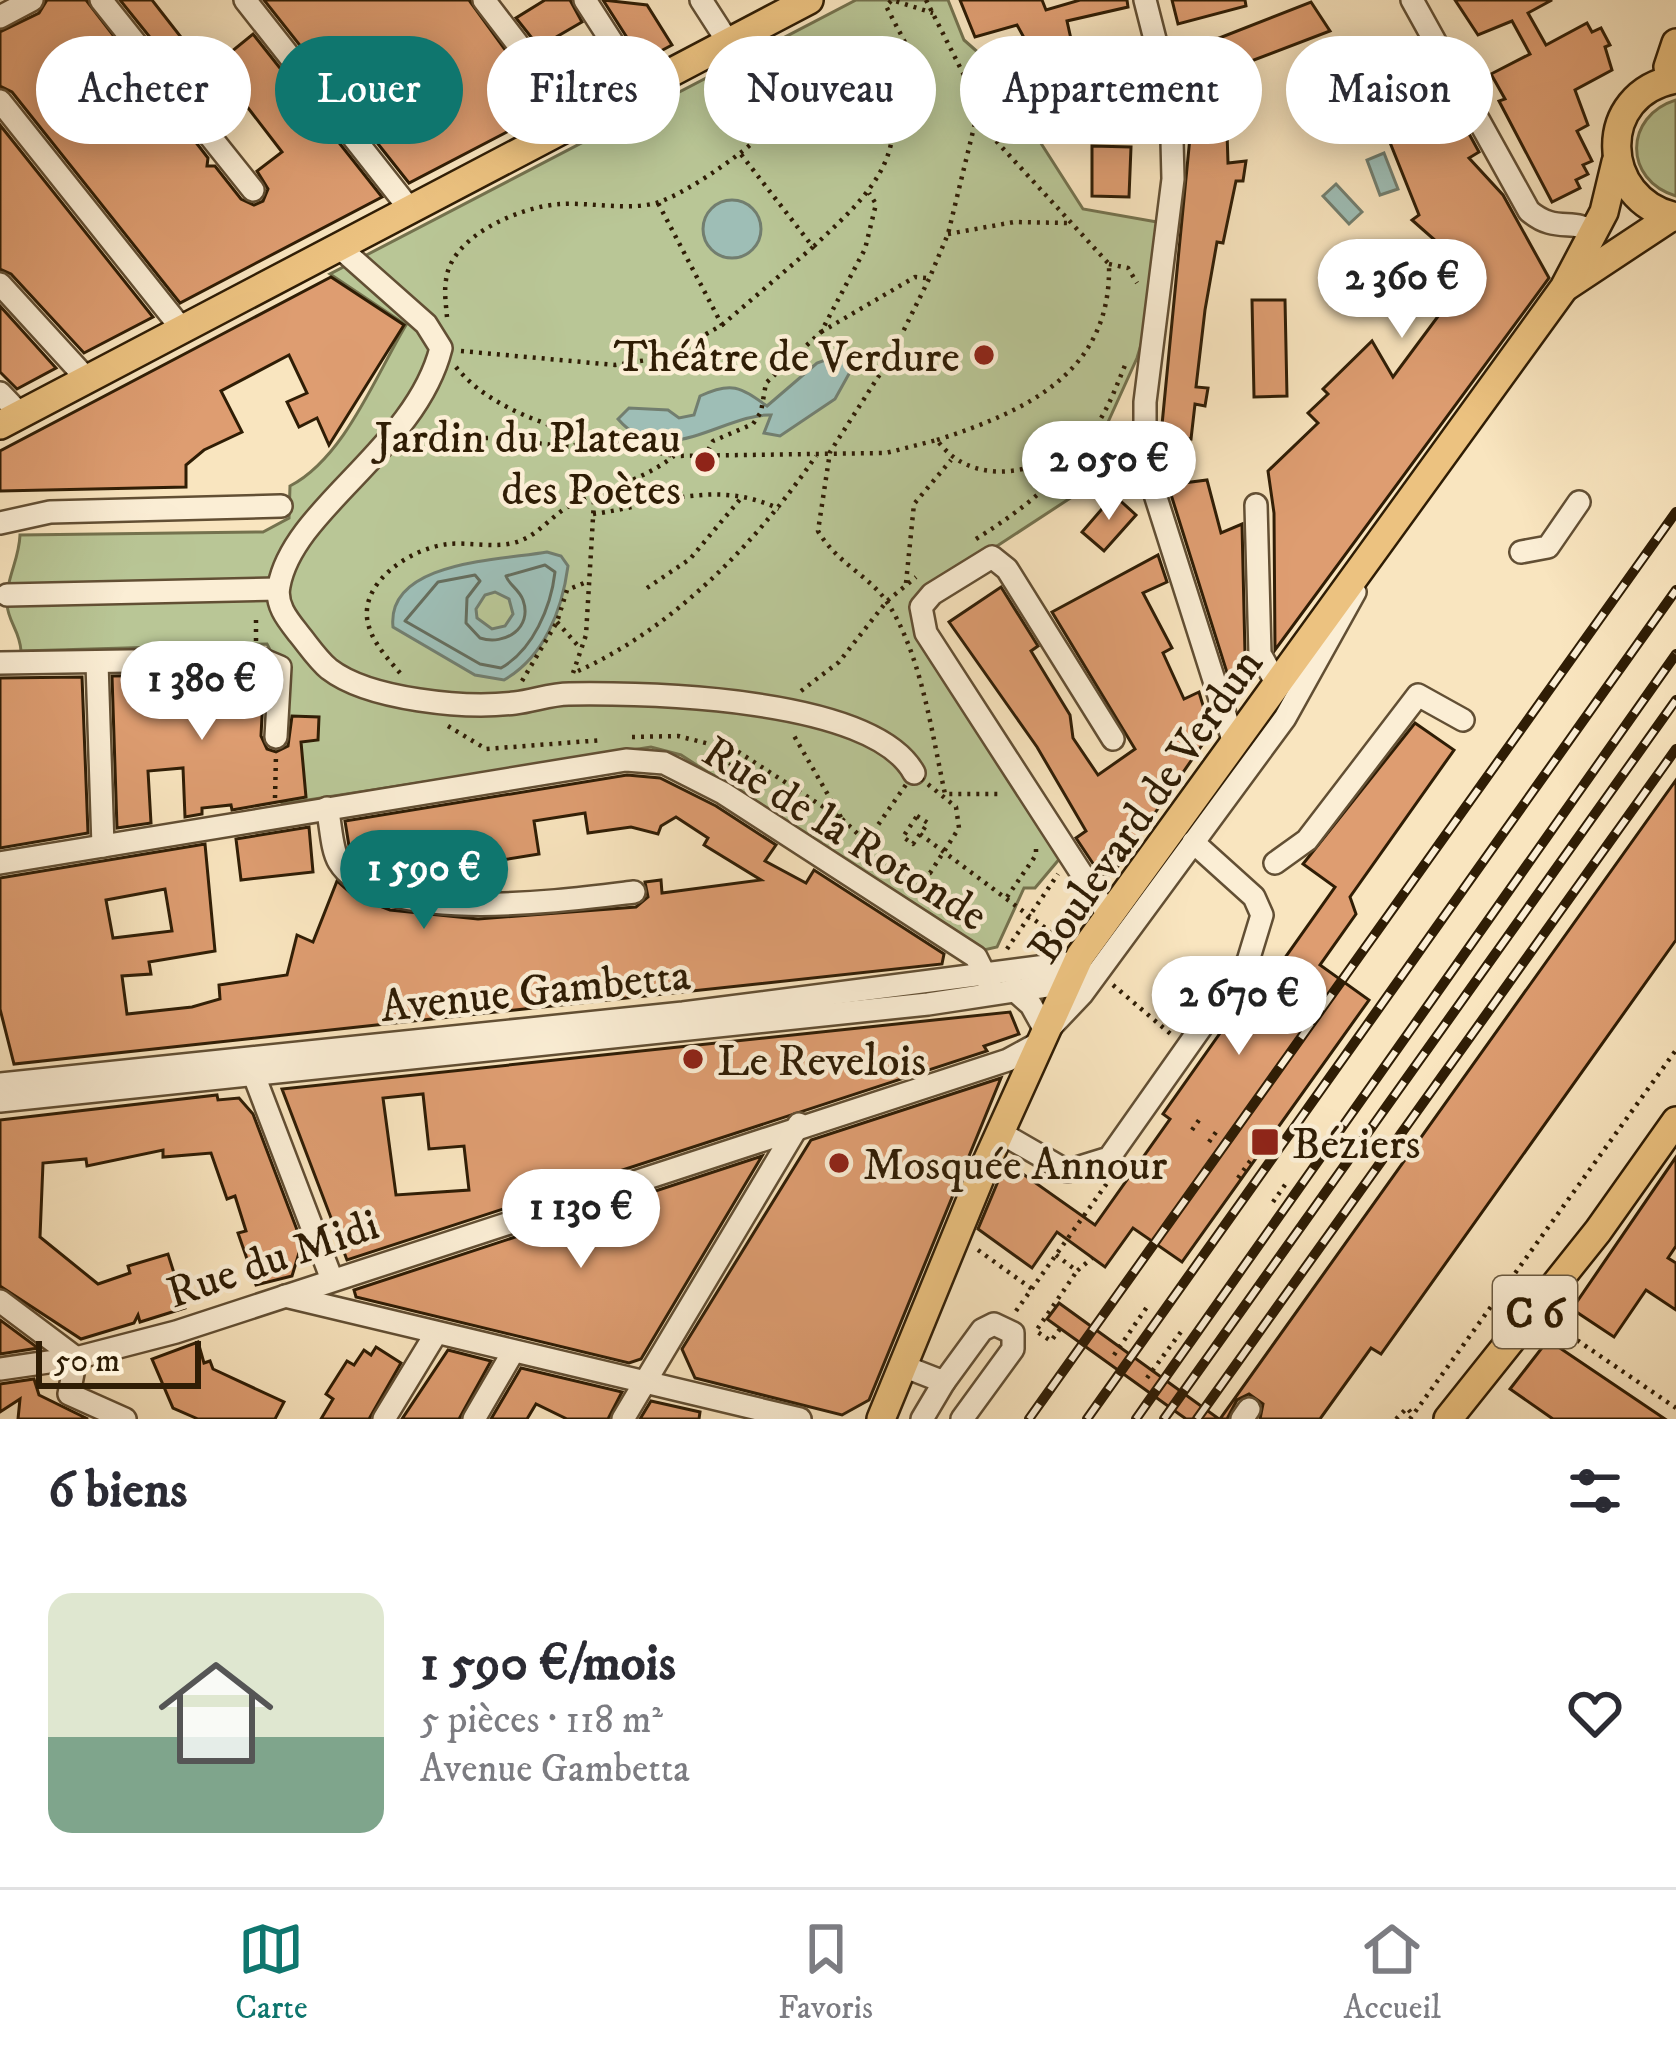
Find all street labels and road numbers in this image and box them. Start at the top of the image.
street label: Boulevard de Verdun [1017,639,1276,975]
street label: Rue de la Rotonde [692,725,997,944]
street label: Avenue Gambetta [378,948,693,1036]
street label: Rue du Midi [160,1197,386,1322]
road number: C 6 [1493,1276,1577,1348]

